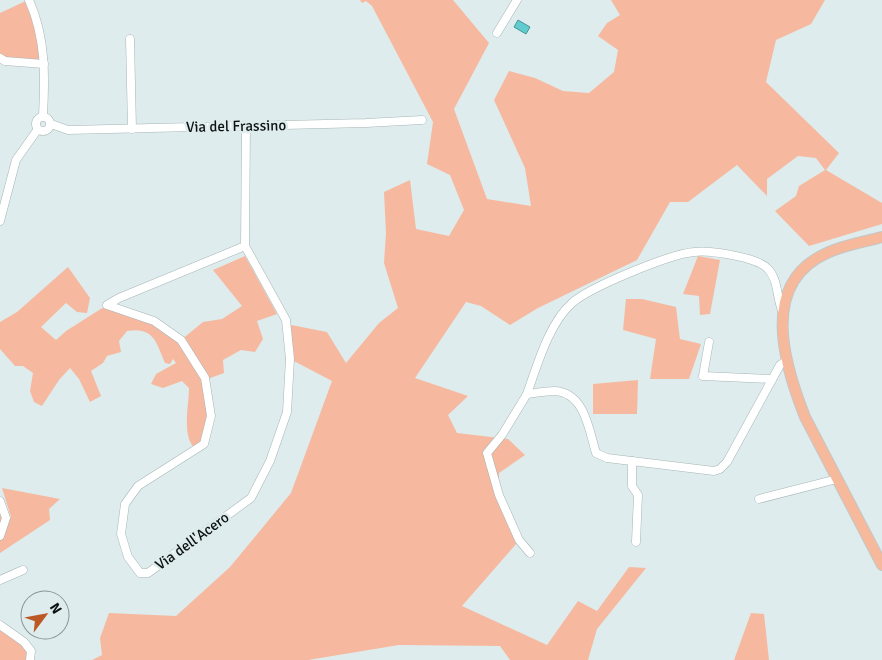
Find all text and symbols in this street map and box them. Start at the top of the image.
street label: Via del Frassino [186,116,287,136]
street label: Via dell'Acero [152,508,233,574]
north arrow [20,590,70,640]
text: N [46,600,65,617]

